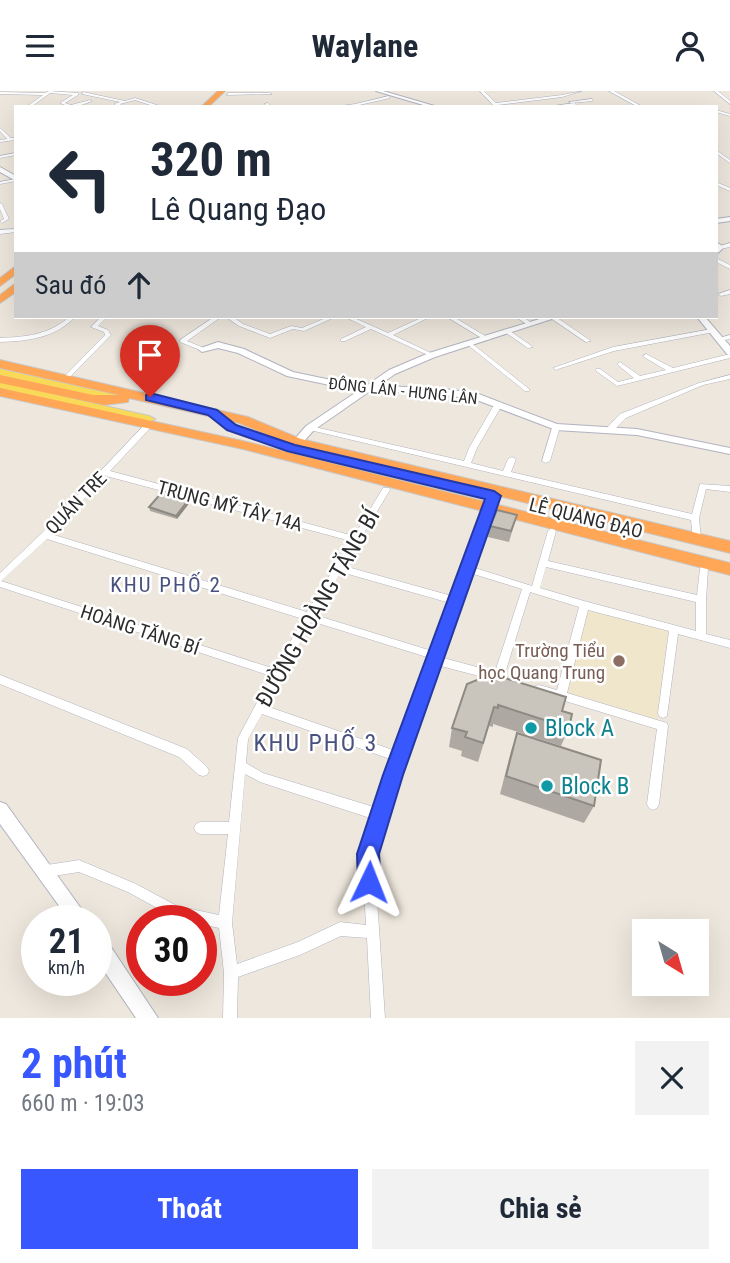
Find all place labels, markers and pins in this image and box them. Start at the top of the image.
pin [120,325,180,397]
place label: Trường Tiểu học Quang Trung [478,639,605,684]
marker: Trường Tiểu học Quang Trung [611,653,627,669]
place label: Block A [545,715,614,742]
marker: Block A [523,720,539,736]
place label: Block B [561,773,629,800]
marker: Block B [539,778,555,794]

